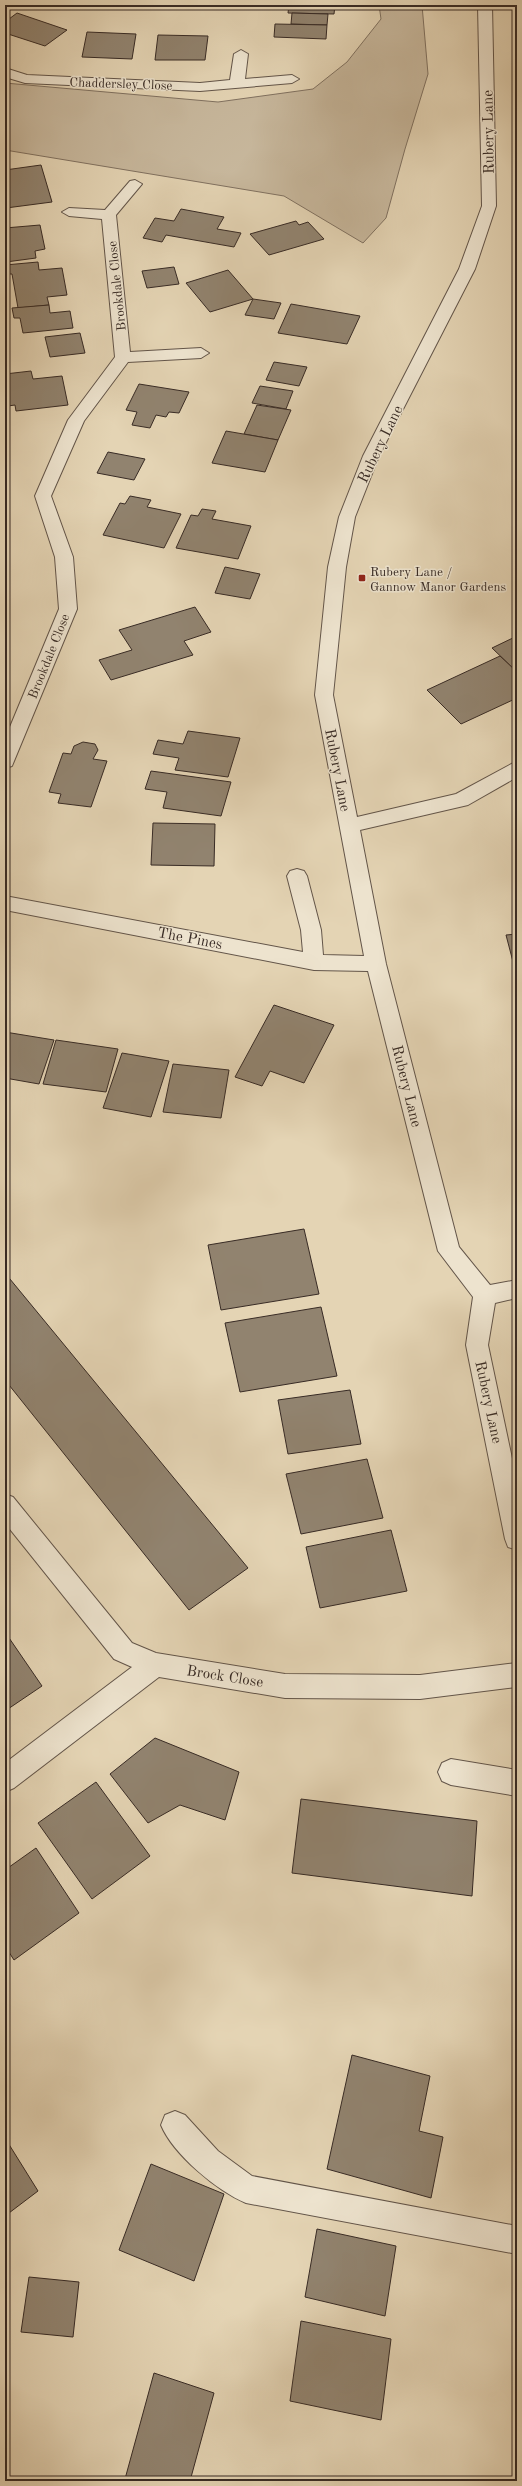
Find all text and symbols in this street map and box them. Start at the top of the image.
street label: Chaddersley Close [69,76,173,93]
street label: Rubery Lane [481,90,498,174]
street label: Brookdale Close [106,240,129,332]
street label: Rubery Lane [356,403,407,486]
place label: Rubery Lane / Gannow Manor Gardens [370,566,506,594]
marker: Rubery Lane / Gannow Manor Gardens [357,573,367,583]
street label: Brookdale Close [26,612,72,701]
street label: Rubery Lane [321,728,352,813]
street label: The Pines [156,926,223,953]
street label: Rubery Lane [388,1044,423,1129]
street label: Rubery Lane [471,1360,504,1445]
street label: Brock Close [185,1664,264,1691]

